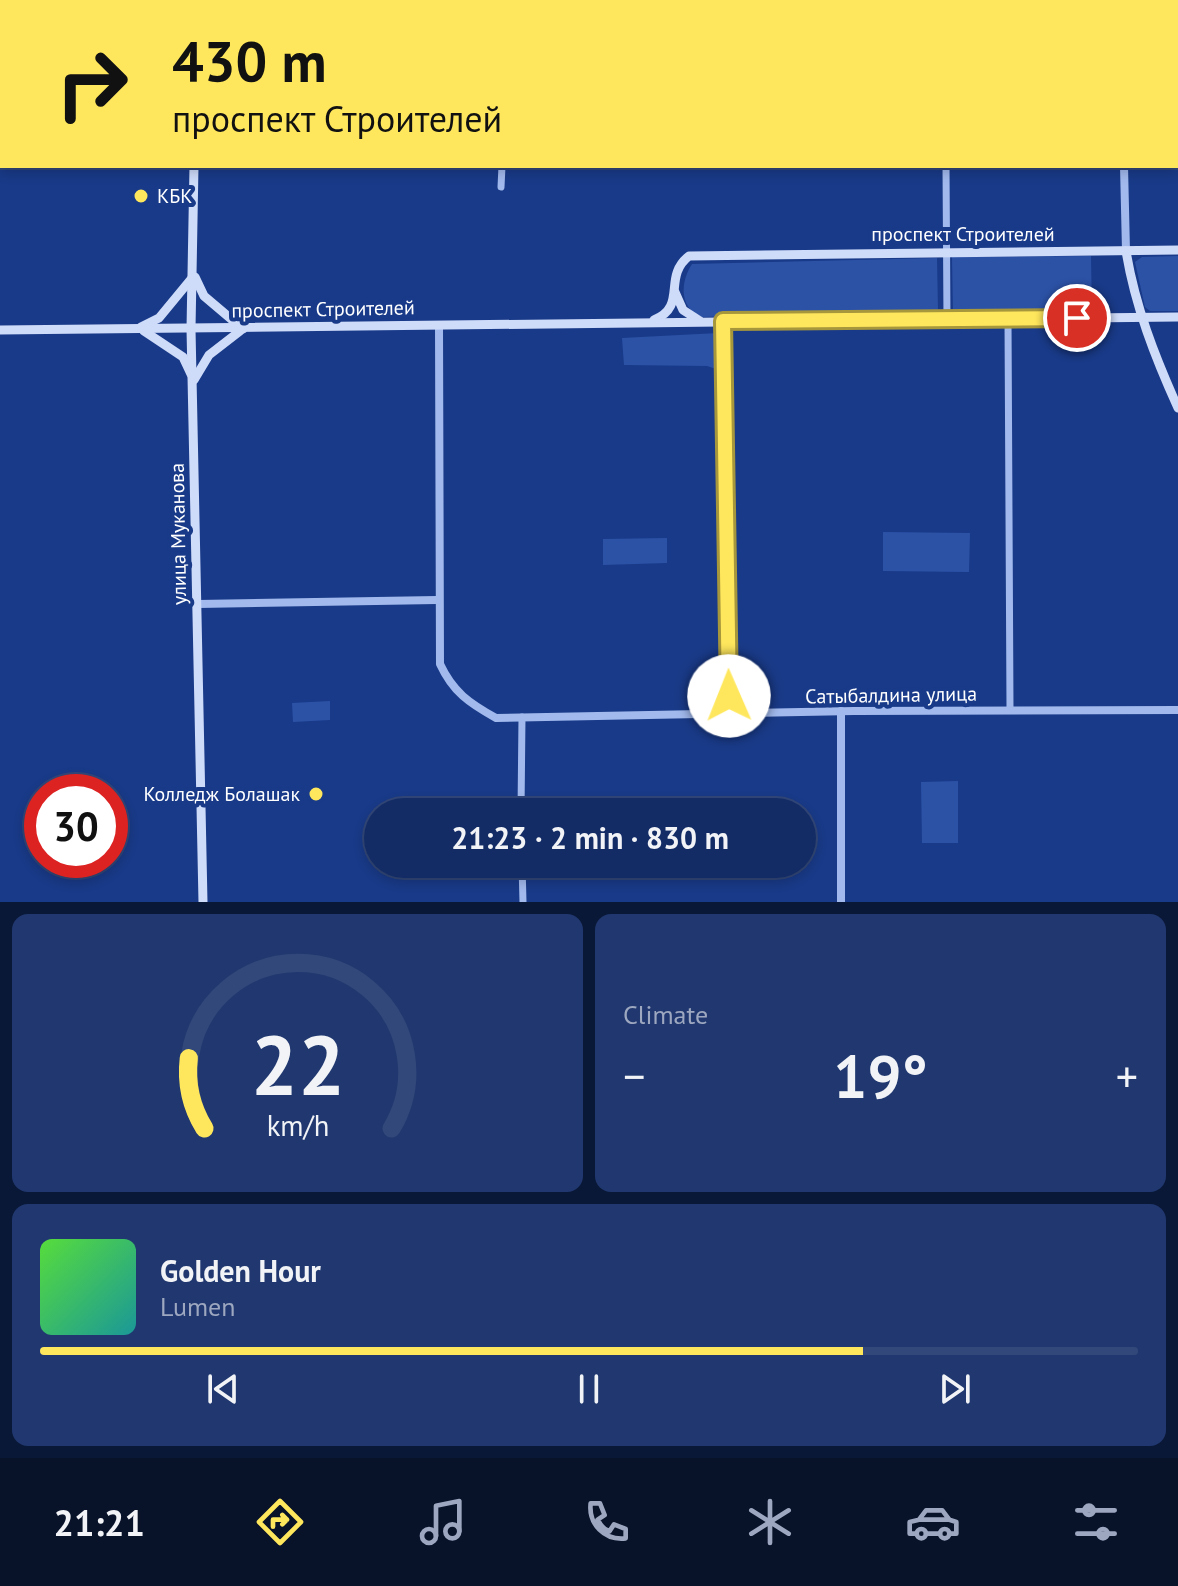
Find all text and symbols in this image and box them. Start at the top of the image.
text: 430 m [172,25,327,97]
icon: right [40,32,144,136]
text: проспект Строителей [172,95,502,142]
place label: КБК [157,183,192,209]
marker: КБК [132,187,150,205]
street label: проспект Строителей [871,221,1055,247]
pin [1043,284,1111,352]
street label: проспект Строителей [231,294,415,324]
icon: arrive [1055,296,1099,340]
street label: улица Муканова [164,463,192,605]
position arrow [687,654,771,738]
street label: Сатыбалдина улица [805,681,977,709]
speed limit sign: 30 [24,774,128,878]
place label: Колледж Болашак [144,781,300,807]
marker: Колледж Болашак [307,785,325,803]
text: 21:23 · 2 min · 830 m [451,818,729,857]
text: Climate [623,998,708,1031]
text: 22 [250,1010,345,1118]
text: 19° [833,1037,928,1115]
text: − [623,1047,645,1104]
text: + [1116,1047,1138,1104]
text: km/h [266,1107,329,1144]
text: Golden Hour [160,1251,321,1290]
text: Lumen [160,1290,235,1323]
icon: previous [201,1367,245,1411]
icon: pause [567,1367,611,1411]
icon: next [933,1367,977,1411]
icon: directions [252,1494,308,1550]
icon: music [415,1494,471,1550]
icon: phone [579,1494,635,1550]
icon: climate [742,1494,798,1550]
icon: car [905,1494,961,1550]
icon: filters [1068,1494,1124,1550]
text: 21:21 [54,1499,145,1546]

